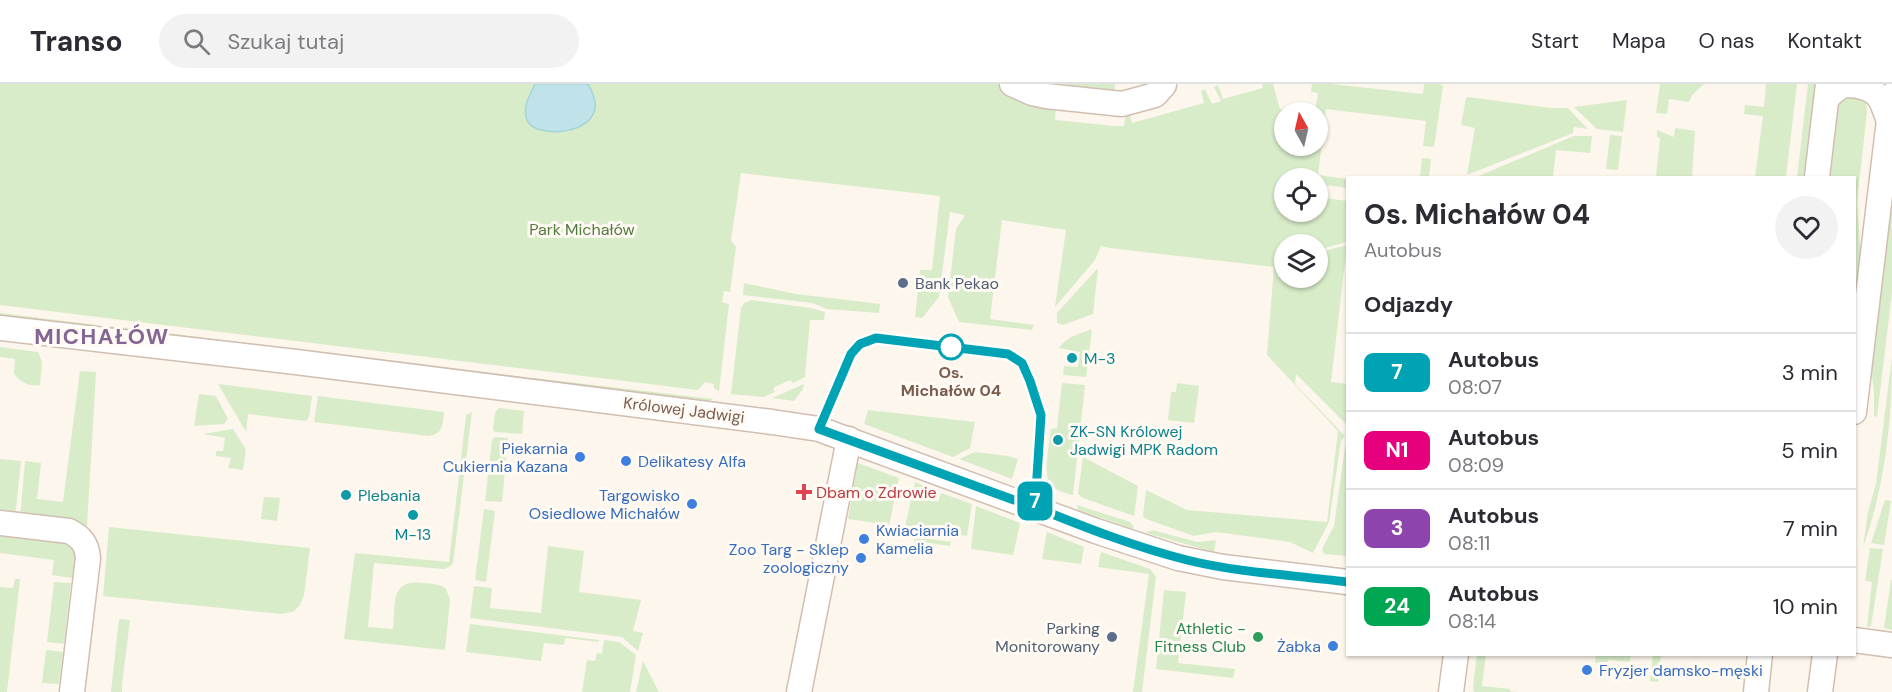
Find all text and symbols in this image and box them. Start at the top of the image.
search box [159,14,579,68]
text: Transo [30,23,123,60]
icon: search [180,25,213,58]
text: Szukaj tutaj [228,27,344,56]
text: Start [1531,27,1579,55]
text: Mapa [1612,27,1666,55]
text: O nas [1699,27,1754,55]
text: Kontakt [1787,27,1862,55]
north arrow [1274,102,1328,156]
map controls [1274,102,1328,288]
button: locate [1274,168,1328,222]
text: Os. Michałów 04 [1364,196,1590,233]
button: heart [1775,196,1838,259]
park label: Park Michałów [529,219,635,240]
button: layers [1274,234,1328,288]
text: Autobus [1364,237,1442,263]
place label: Bank Pekao [915,273,999,294]
marker: Bank Pekao [896,276,910,290]
text: Odjazdy [1364,290,1453,319]
district label: MICHAŁÓW [34,322,170,351]
marker: Os. Michałów 04 [938,334,964,360]
text: Autobus [1448,345,1539,374]
place label: M-3 [1084,348,1116,369]
marker: M-3 [1065,351,1079,365]
text: 7 [1391,358,1403,386]
text: 3 min [1782,358,1838,387]
place label: Os. Michałów 04 [901,362,1001,401]
text: 08:07 [1448,374,1502,400]
street label: Królowej Jadwigi [622,392,746,428]
place label: ZK-SN Królowej Jadwigi MPK Radom [1070,421,1218,460]
text: Autobus [1448,423,1539,452]
marker: ZK-SN Królowej Jadwigi MPK Radom [1051,433,1065,447]
text: N1 [1386,436,1408,464]
text: 5 min [1781,436,1838,465]
place label: Piekarnia Cukiernia Kazana [443,438,568,477]
marker: Piekarnia Cukiernia Kazana [573,450,587,464]
place label: Delikatesy Alfa [638,451,746,472]
text: 08:09 [1448,452,1504,478]
marker: Delikatesy Alfa [619,454,633,468]
place label: Dbam o Zdrowie [816,482,937,503]
line badge: 7 [1016,482,1054,520]
place label: Plebania [358,485,420,506]
place label: Targowisko Osiedlowe Michałów [529,485,680,524]
marker: Dbam o Zdrowie [797,485,811,499]
text: 7 [1029,487,1041,515]
marker: Plebania [339,488,353,502]
marker: Targowisko Osiedlowe Michałów [685,497,699,511]
text: Autobus [1448,501,1539,530]
marker: M-13 [406,508,420,522]
text: 3 [1391,514,1403,542]
text: 7 min [1783,514,1838,543]
place label: Kwiaciarnia Kamelia [876,520,959,559]
place label: M-13 [395,524,431,545]
text: 08:11 [1448,530,1490,556]
marker: Kwiaciarnia Kamelia [857,532,871,546]
place label: Zoo Targ - Sklep zoologiczny [729,539,849,578]
marker: Zoo Targ - Sklep zoologiczny [854,551,868,565]
text: Autobus [1448,579,1539,608]
text: 24 [1384,592,1410,620]
text: 10 min [1773,592,1838,621]
text: 08:14 [1448,608,1496,634]
place label: Parking Monitorowany [995,618,1100,657]
place label: Athletic - Fitness Club [1155,618,1246,657]
marker: Parking Monitorowany [1105,630,1119,644]
marker: Athletic - Fitness Club [1251,630,1265,644]
place label: Żabka [1277,636,1321,657]
marker: Żabka [1326,639,1340,653]
place label: Fryzjer damsko-męski [1599,660,1763,681]
marker: Fryzjer damsko-męski [1580,663,1594,677]

